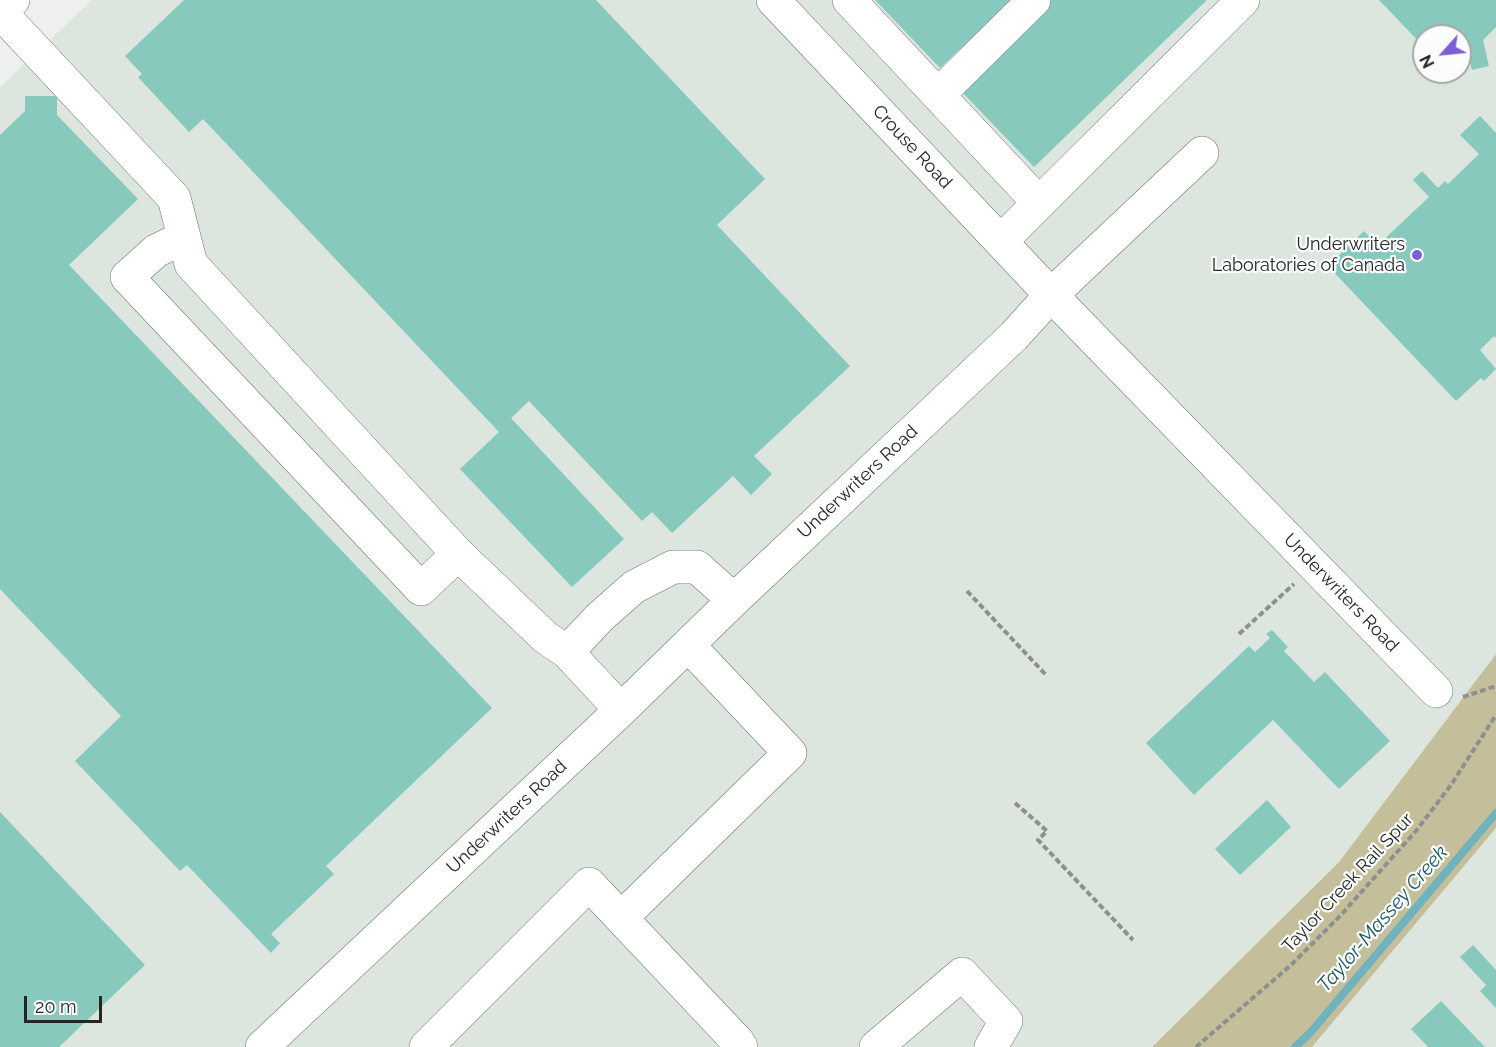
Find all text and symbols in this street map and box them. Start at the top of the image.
north arrow [1412,24,1472,84]
text: N [1416,52,1439,71]
street label: Crouse Road [868,101,956,193]
place label: Underwriters Laboratories of Canada [1212,234,1405,276]
marker: Underwriters Laboratories of Canada [1410,248,1424,262]
street label: Underwriters Road [794,421,922,543]
street label: Underwriters Road [1279,529,1403,657]
street label: Underwriters Road [443,756,571,878]
street label: Taylor Creek Rail Spur [1278,809,1418,957]
water label: Taylor-Massey Creek [1313,841,1453,997]
scale bar [27,984,105,1022]
text: 20 m [35,996,77,1017]

